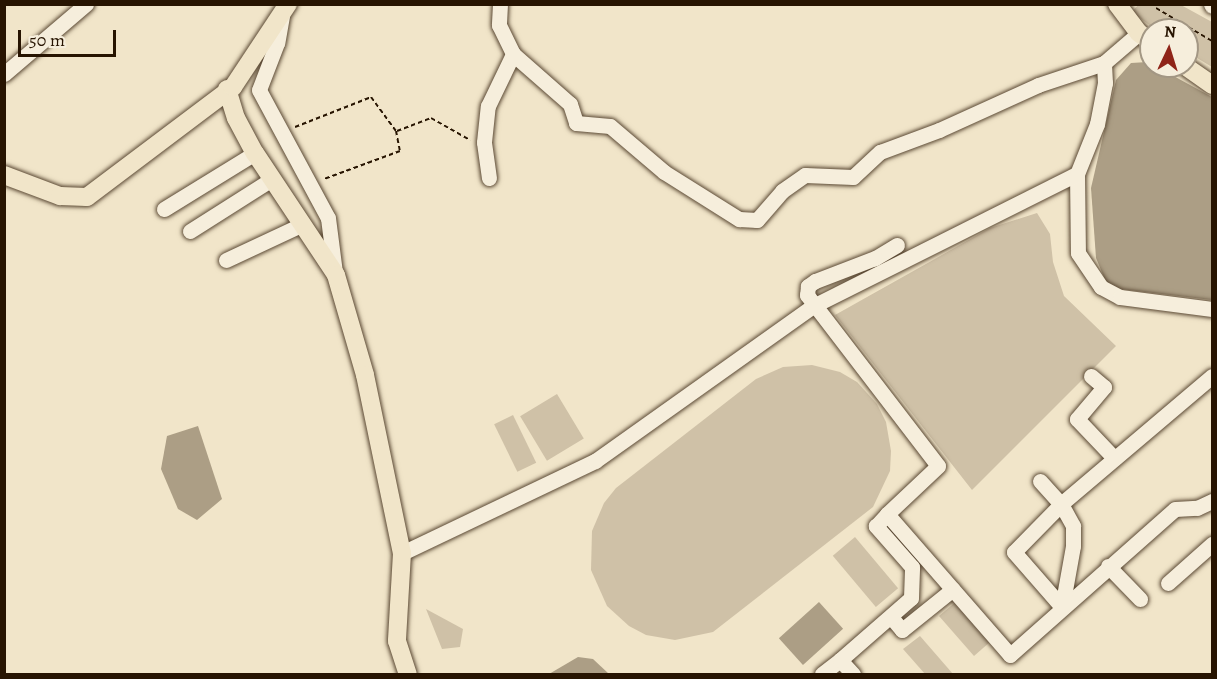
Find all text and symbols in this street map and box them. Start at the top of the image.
scale bar [21,18,118,56]
north arrow [1139,18,1199,78]
text: N [1164,21,1177,43]
text: 50 m [29,28,65,52]

